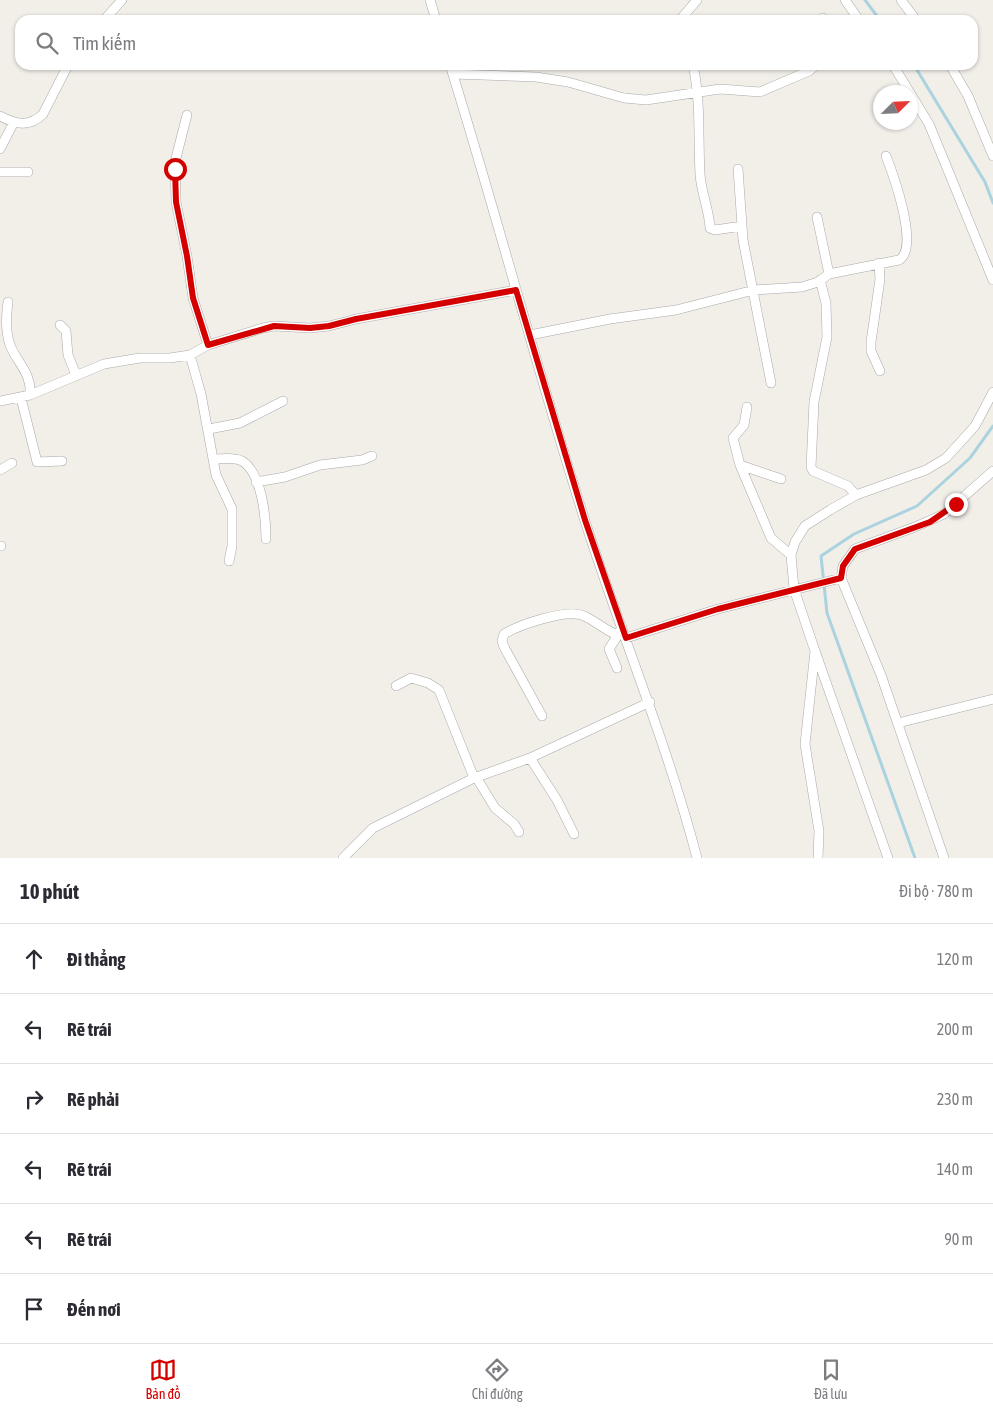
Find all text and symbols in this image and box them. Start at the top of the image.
search box [15,15,978,70]
icon: search [33,29,61,57]
text: Tìm kiếm [73,32,136,54]
north arrow [873,85,918,130]
route start [164,158,187,181]
route end [945,493,968,516]
text: 10 phút [20,879,79,903]
text: Đi bộ · 780 m [899,882,973,900]
icon: ahead [20,945,48,973]
text: Đi thẳng [67,948,126,970]
text: 120 m [937,950,973,968]
icon: left [20,1015,48,1043]
text: Rẽ trái [67,1018,112,1040]
text: 200 m [937,1020,973,1038]
icon: right [20,1085,48,1113]
text: Rẽ phải [67,1088,119,1110]
text: 230 m [937,1090,973,1108]
icon: left [20,1155,48,1183]
text: Rẽ trái [67,1158,112,1180]
text: 140 m [937,1160,973,1178]
icon: left [20,1225,48,1253]
text: Rẽ trái [67,1228,112,1250]
text: 90 m [944,1230,973,1248]
icon: arrive [20,1295,48,1323]
text: Đến nơi [67,1298,121,1320]
tab: Bản đồ [146,1356,181,1402]
tab: Chỉ đường [472,1356,523,1402]
tab: Đã lưu [814,1356,847,1402]

